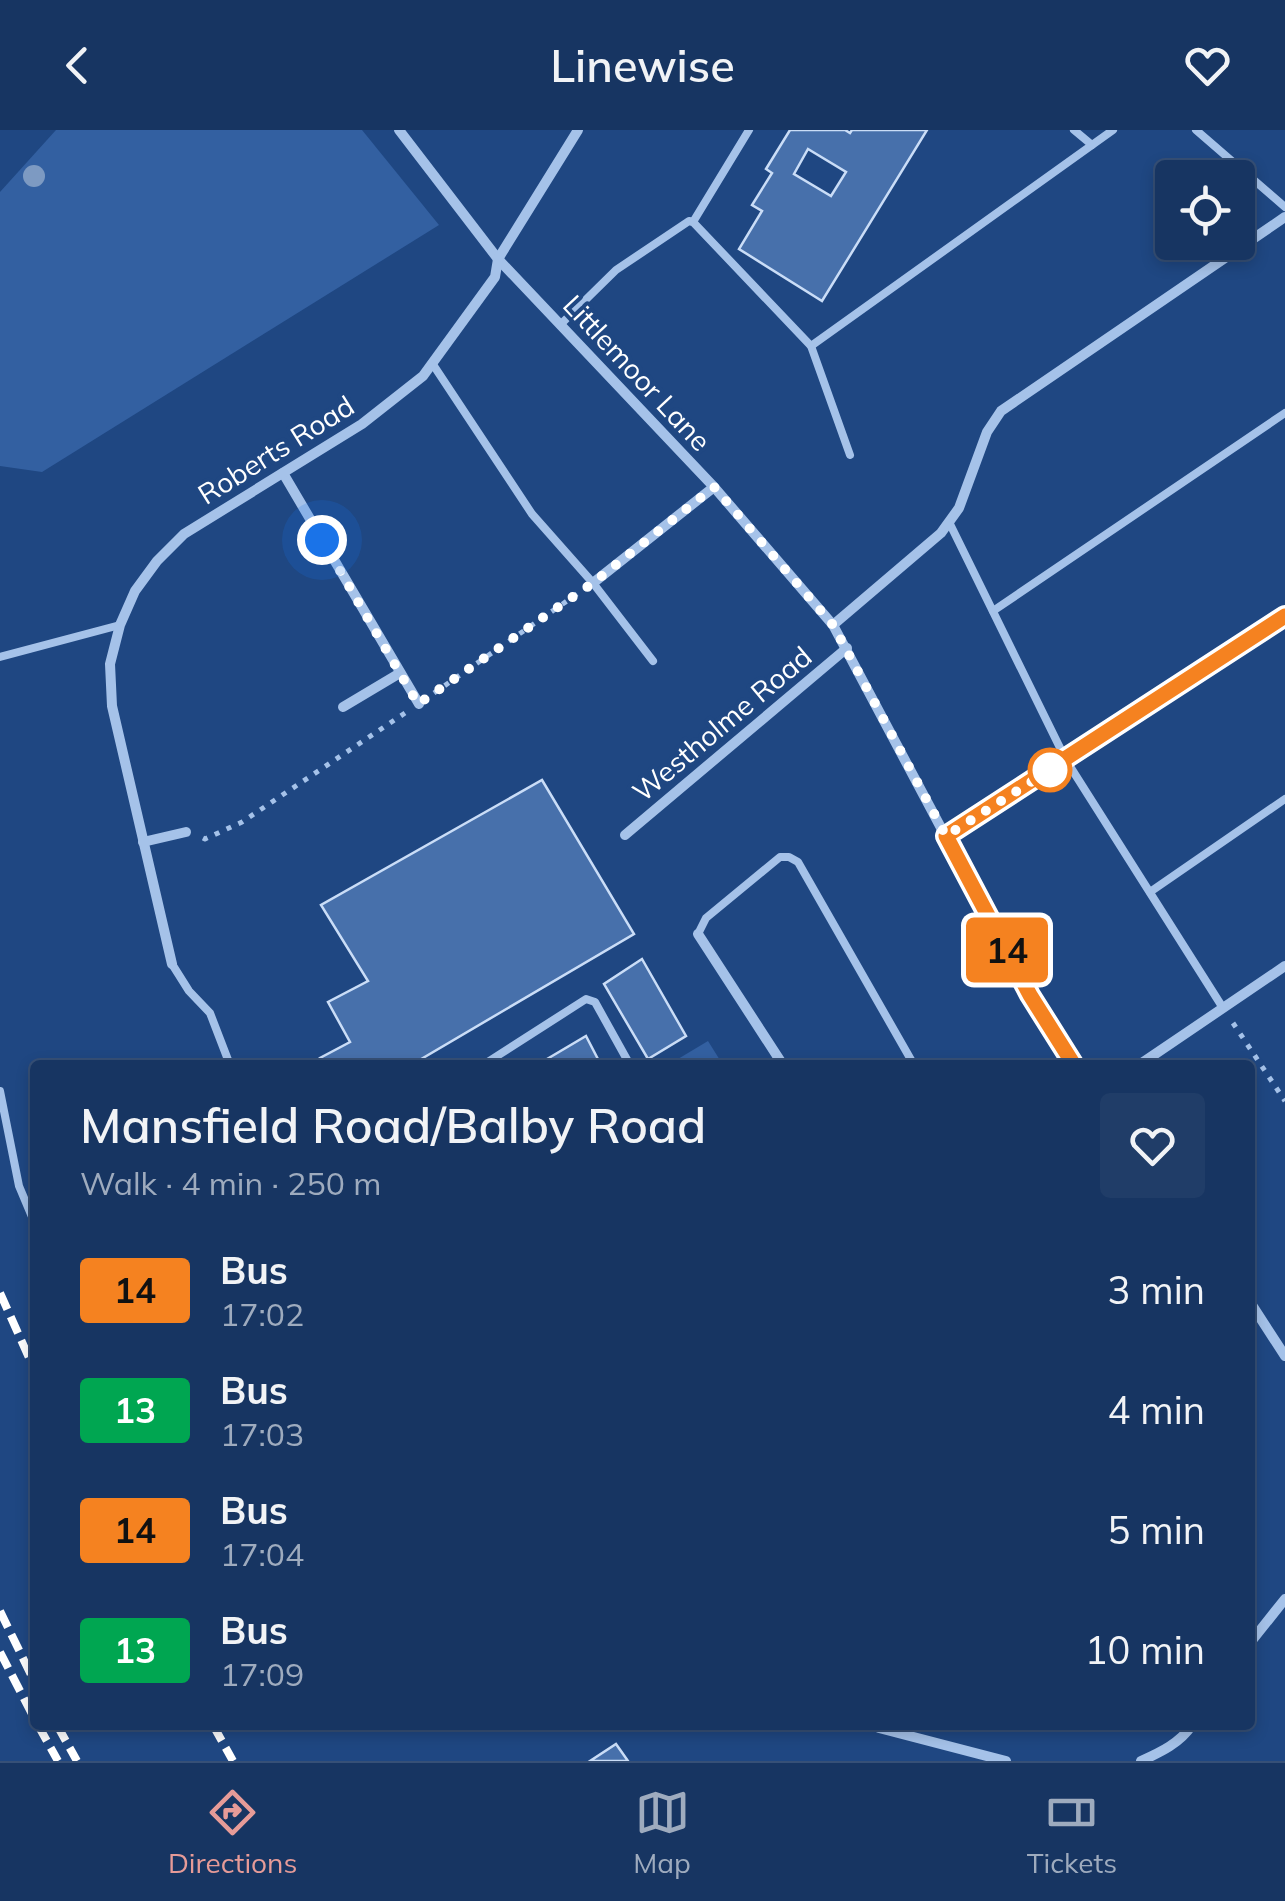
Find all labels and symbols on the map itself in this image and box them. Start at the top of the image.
street label: Littlemoor Lane [556,287,719,458]
street label: Roberts Road [191,388,360,511]
your location [297,515,347,565]
street label: Westholme Road [625,639,818,809]
unlabelled marker [1029,749,1071,791]
line badge: 14 [962,918,1052,982]

